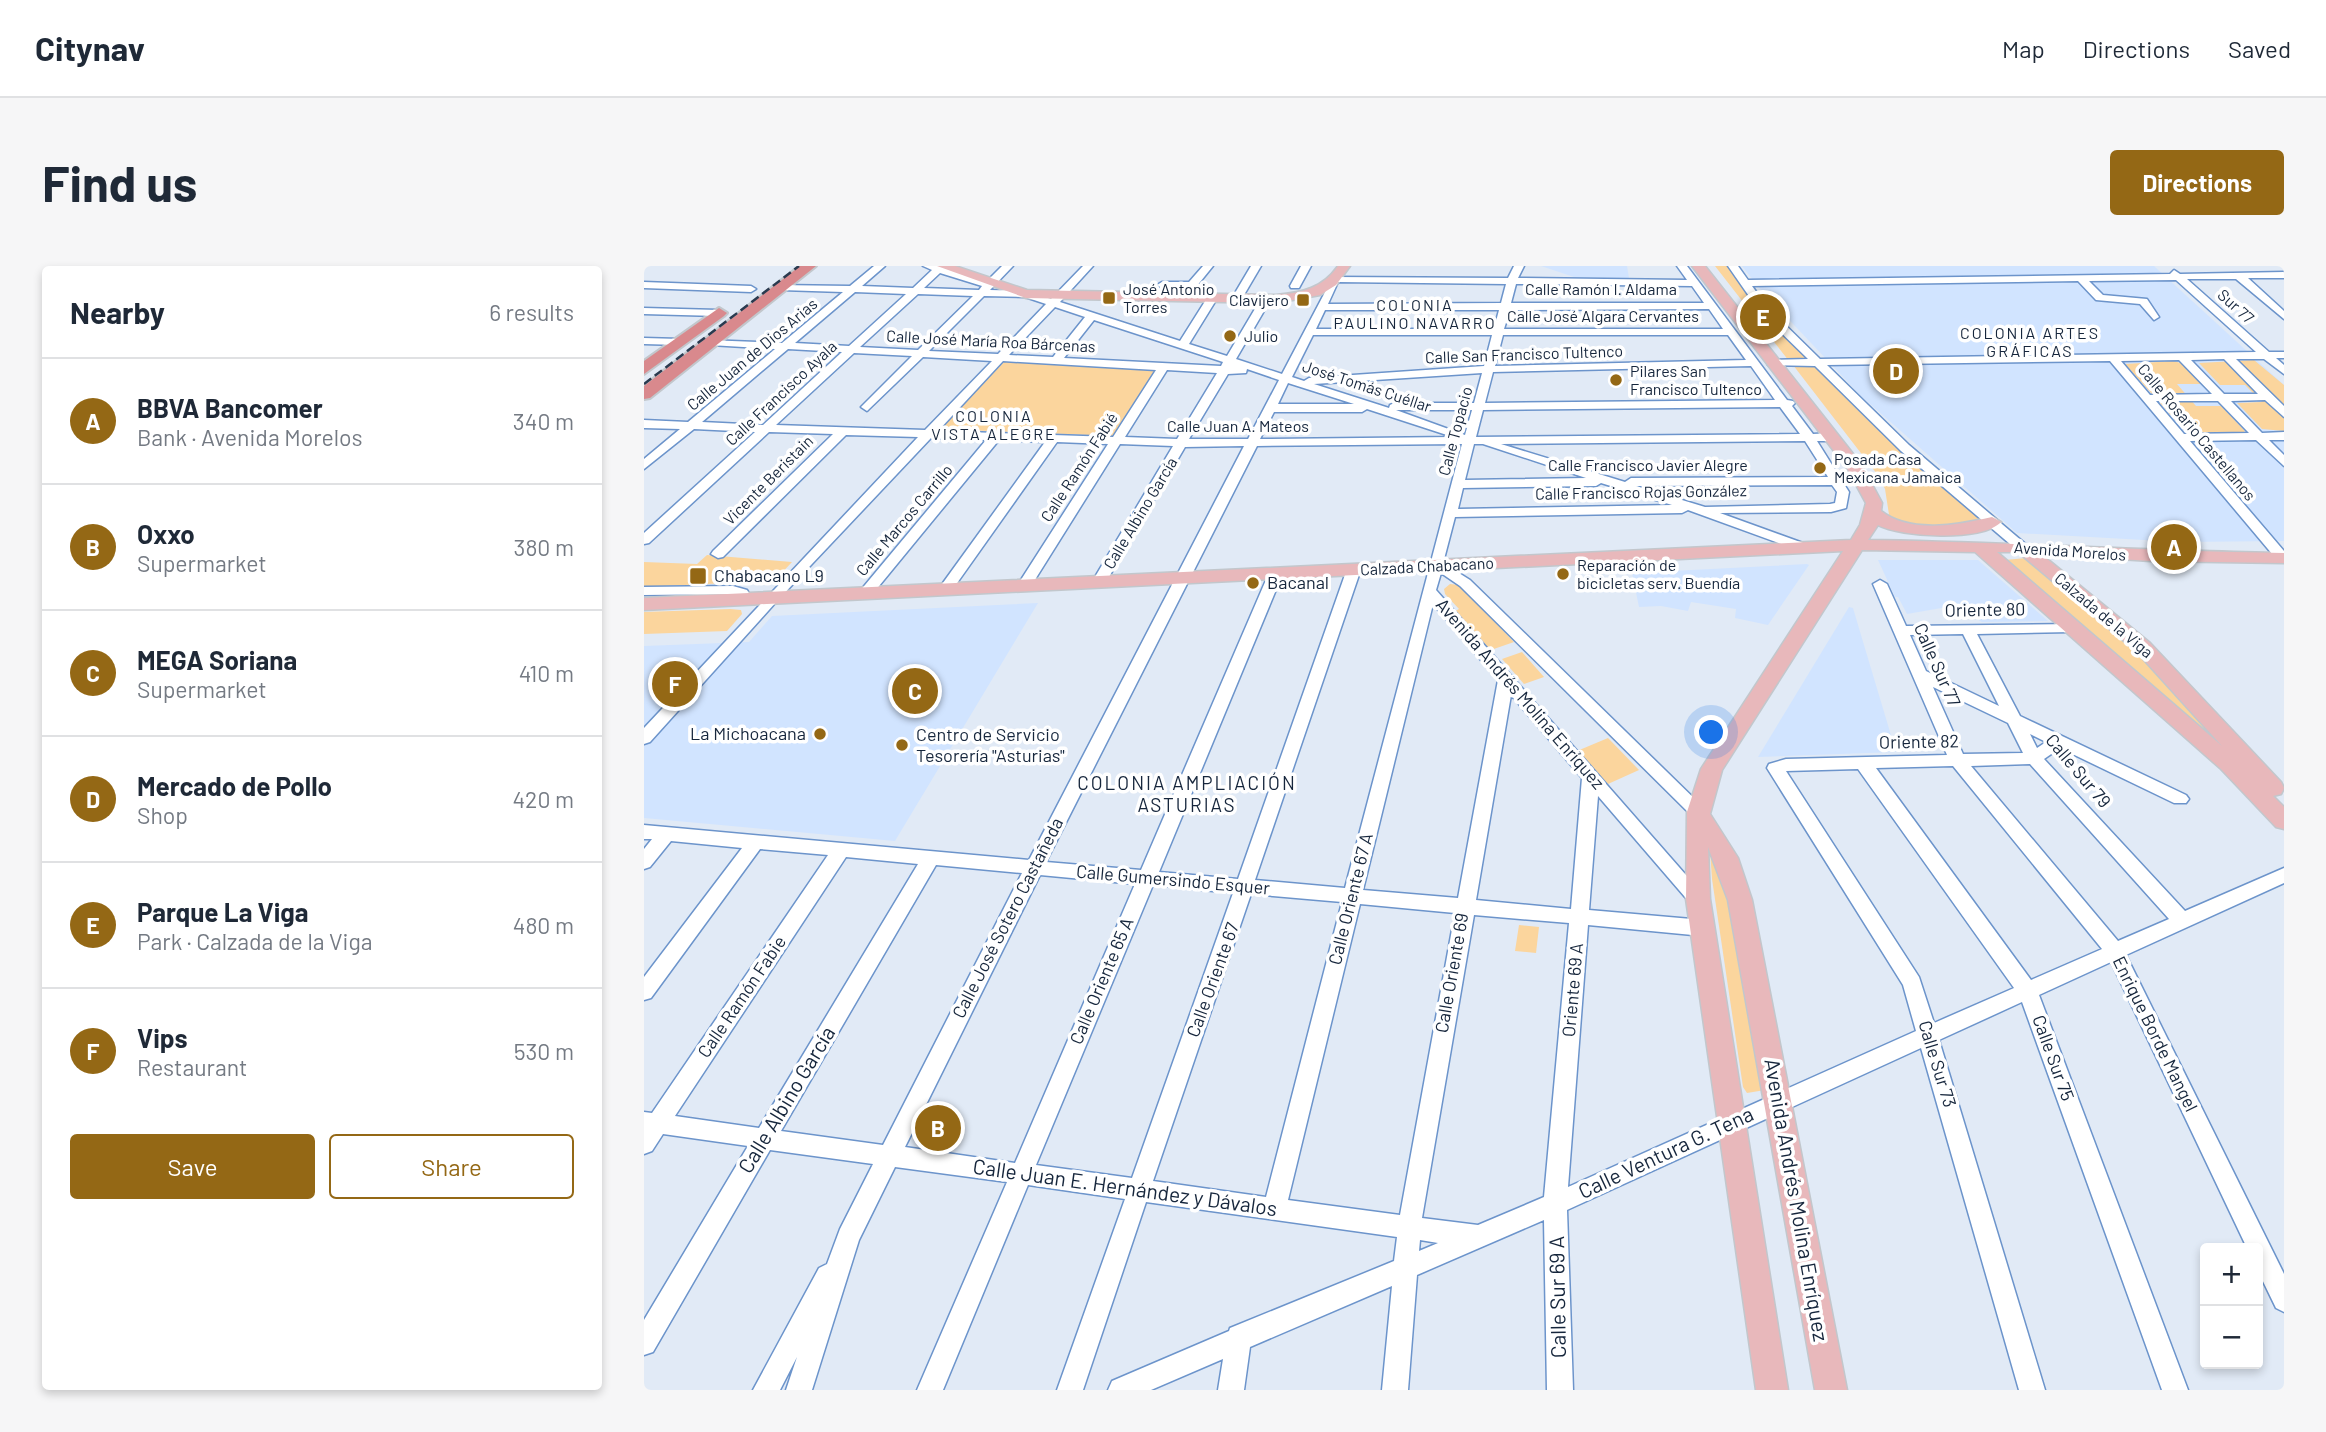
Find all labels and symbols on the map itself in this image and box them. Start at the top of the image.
place label: José Antonio Torres [1123,279,1214,316]
street label: Calle Ramón I. Aldama [1525,279,1677,298]
street label: Sur 77 [2214,284,2259,327]
marker: José Antonio Torres [1101,290,1117,306]
place label: Clavijero [1229,290,1289,309]
pin: E [1740,291,1786,343]
marker: Clavijero [1295,292,1311,308]
street label: Calle Juan de Dios Arias [683,294,821,414]
district label: COLONIA PAULINO NAVARRO [1333,295,1497,332]
street label: Calle José Algara Cervantes [1507,306,1699,325]
district label: COLONIA ARTES GRÁFICAS [1960,323,2100,360]
street label: Calle José María Roa Bárcenas [886,326,1096,355]
place label: Julio [1244,326,1278,345]
marker: Julio [1222,328,1238,344]
street label: Calle Francisco Ayala [721,336,840,449]
street label: Calle San Francisco Tultenco [1425,341,1623,366]
pin: D [1873,345,1919,397]
street label: José Tomás Cuéllar [1300,356,1434,415]
street label: Calle Rosario Castellanos [2134,359,2260,504]
place label: Pilares San Francisco Tultenco [1630,361,1762,398]
marker: Pilares San Francisco Tultenco [1608,372,1624,388]
street label: Calle Topacio [1433,384,1476,478]
district label: COLONIA VISTA ALEGRE [931,406,1057,443]
street label: Calle Ramón Fabié [1036,409,1121,525]
street label: Calle Juan A. Mateos [1167,416,1309,435]
street label: Vicente Beristain [719,431,816,528]
place label: Posada Casa Mexicana Jamaica [1834,449,1961,486]
street label: Calle Albino García [1099,453,1180,572]
street label: Calle Francisco Javier Alegre [1548,455,1748,474]
street label: Calle Marcos Carrillo [851,460,956,579]
marker: Posada Casa Mexicana Jamaica [1812,460,1828,476]
street label: Calle Francisco Rojas González [1535,480,1747,503]
pin: A [2151,521,2197,573]
street label: Avenida Morelos [2013,537,2127,564]
street label: Calzada Chabacano [1360,553,1494,578]
place label: Reparación de bicicletas serv. Buendía [1577,555,1740,592]
place label: Chabacano L9 [714,564,824,586]
marker: Chabacano L9 [688,566,708,586]
marker: Reparación de bicicletas serv. Buendía [1555,566,1571,582]
street label: Calzada de la Viga [2051,568,2157,661]
place label: Bacanal [1267,571,1329,593]
marker: Bacanal [1245,575,1261,591]
street label: Avenida Andrés Molina Enríquez [1432,593,1610,793]
street label: Oriente 80 [1944,597,2026,621]
street label: Calle Sur 77 [1910,620,1966,710]
pin: F [652,658,698,710]
pin: C [892,665,938,717]
your location [1694,715,1728,749]
place label: La Michoacana [690,722,806,744]
place label: Centro de Servicio Tesorería "Asturias" [916,723,1065,766]
marker: La Michoacana [812,726,828,742]
street label: Oriente 82 [1879,729,1959,753]
street label: Calle Sur 79 [2042,729,2116,812]
marker: Centro de Servicio Tesorería "Asturias" [894,737,910,753]
district label: COLONIA AMPLIACIÓN ASTURIAS [1077,771,1297,816]
street label: Calle José Sotero Castañeda [947,814,1067,1022]
street label: Calle Oriente 67 A [1323,831,1377,967]
street label: Calle Gumersindo Esquer [1075,860,1271,898]
street label: Calle Oriente 69 [1430,911,1472,1034]
street label: Calle Oriente 65 A [1064,914,1138,1047]
street label: Calle Oriente 67 [1181,919,1243,1040]
street label: Calle Ramón Fabie [692,931,790,1062]
street label: Oriente 69 A [1557,942,1587,1038]
street label: Enrique Borde Mangel [2109,952,2203,1115]
street label: Calle Sur 75 [2028,1012,2080,1104]
street label: Calle Sur 73 [1914,1018,1962,1110]
street label: Calle Albino García [732,1021,839,1177]
street label: Avenida Andrés Molina Enríquez [1760,1056,1835,1343]
street label: Calle Ventura G. Tena [1574,1100,1757,1203]
pin: B [915,1102,961,1154]
street label: Calle Juan E. Hernández y Dávalos [972,1153,1279,1220]
street label: Calle Sur 69 A [1543,1235,1570,1358]

